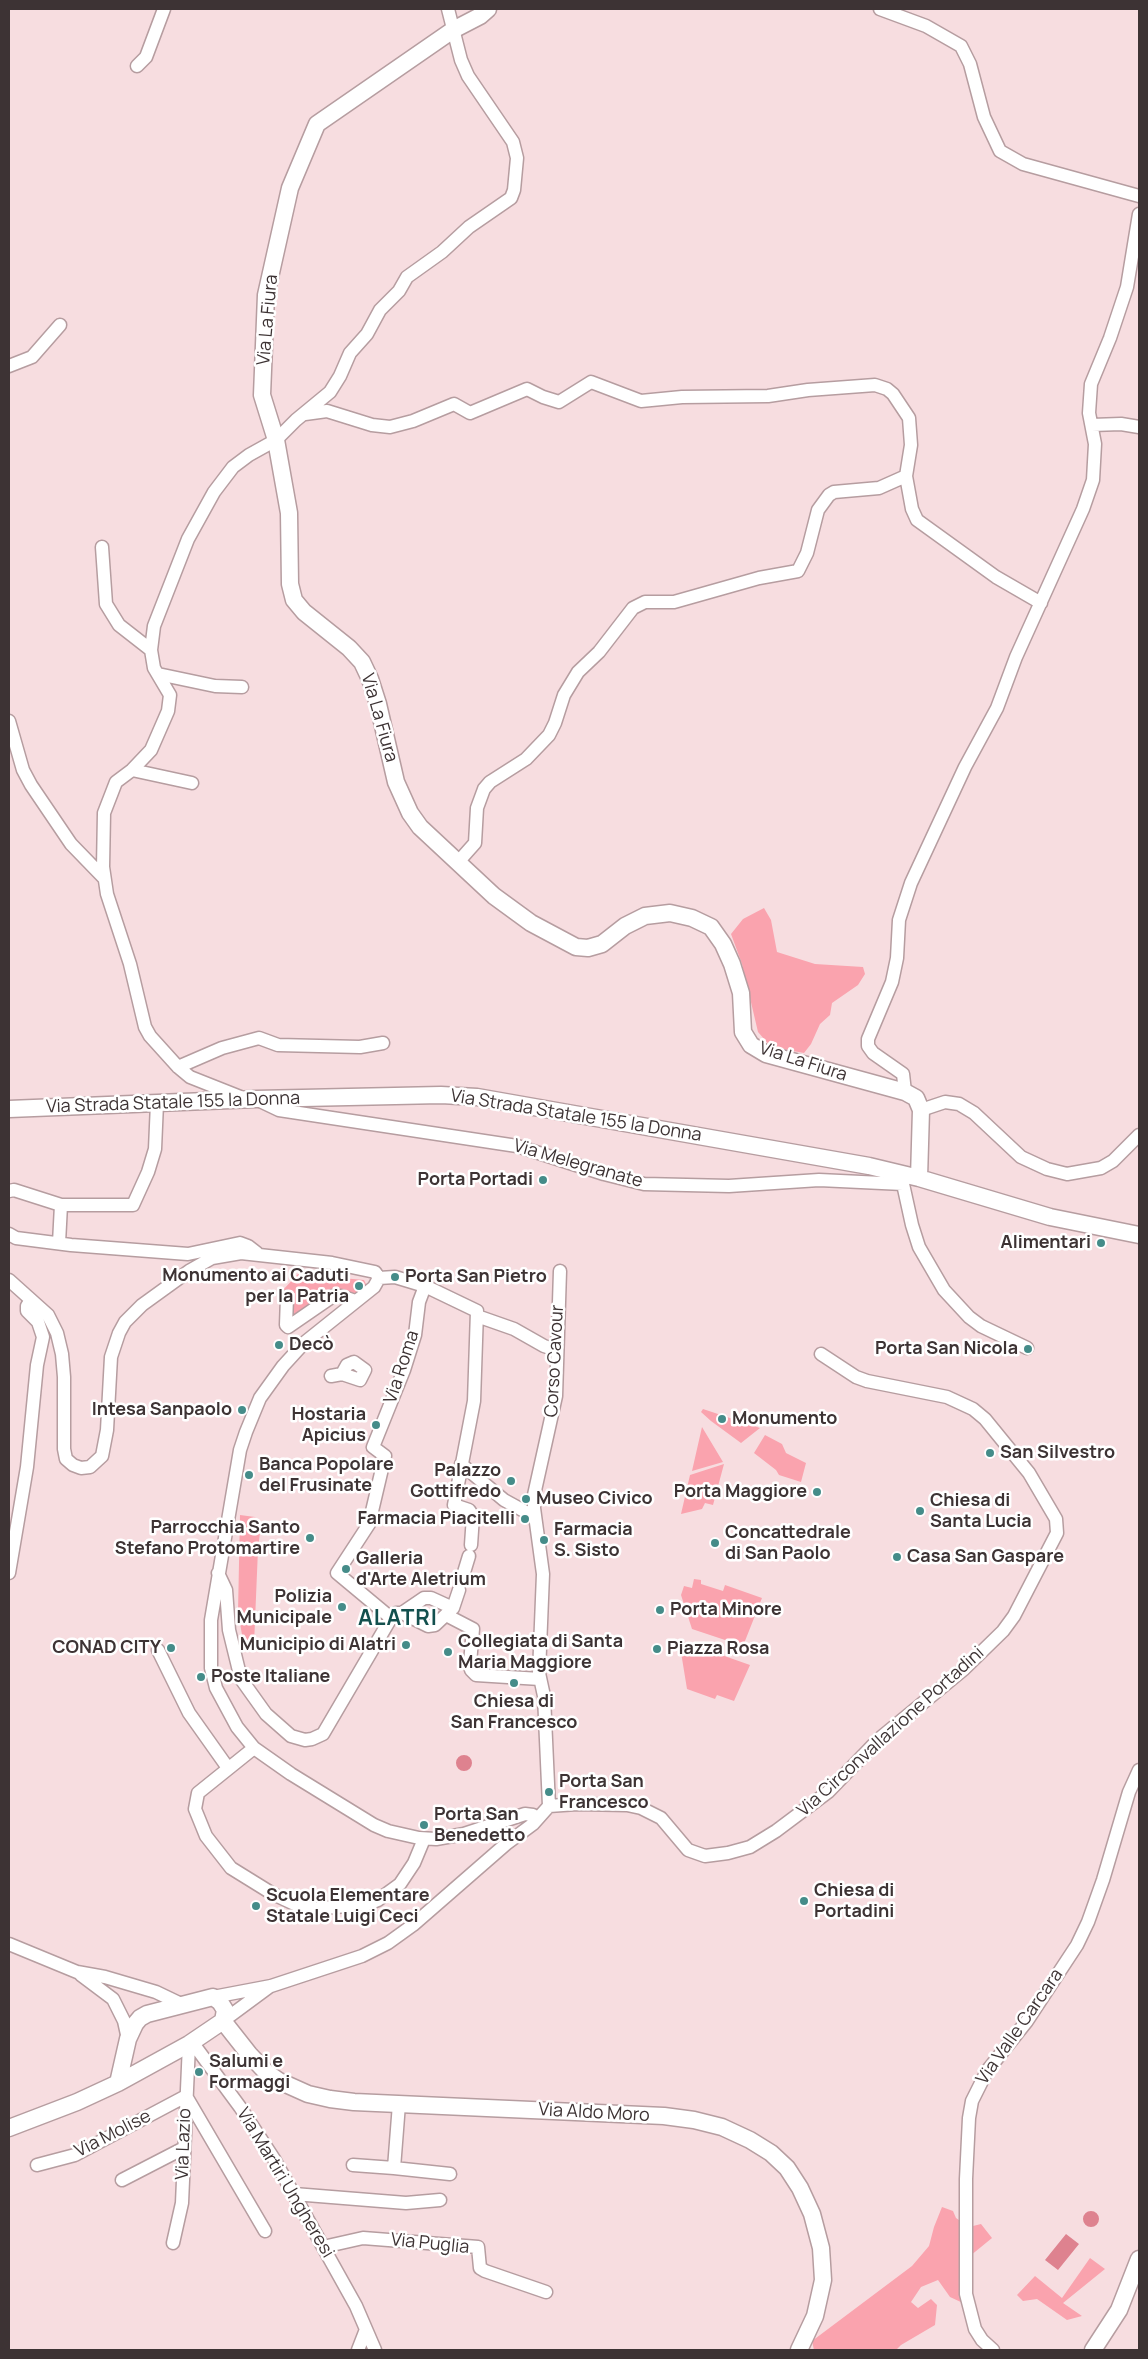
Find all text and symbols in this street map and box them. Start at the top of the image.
street label: Via La Fiura [253,274,283,366]
street label: Via La Fiura [356,671,402,765]
street label: Via La Fiura [756,1038,850,1086]
street label: Via Strada Statale 155 la Donna [449,1085,703,1147]
street label: Via Strada Statale 155 la Donna [46,1088,300,1118]
street label: Via Melegranate [511,1135,645,1193]
place label: Porta Portadi [418,1169,533,1191]
marker: Porta Portadi [537,1174,549,1186]
place label: Alimentari [1001,1232,1091,1254]
marker: Alimentari [1095,1237,1107,1249]
place label: Monumento ai Caduti per la Patria [162,1265,349,1308]
place label: Porta San Pietro [405,1266,547,1288]
marker: Porta San Pietro [389,1271,401,1283]
marker: Monumento ai Caduti per la Patria [353,1280,365,1292]
street label: Corso Cavour [541,1304,569,1418]
street label: Via Roma [380,1328,424,1406]
place label: Decò [289,1334,334,1356]
place label: Porta San Nicola [875,1338,1018,1360]
marker: Decò [273,1339,285,1351]
marker: Porta San Nicola [1022,1343,1034,1355]
place label: Intesa Sanpaolo [92,1399,232,1421]
marker: Intesa Sanpaolo [236,1404,248,1416]
place label: Hostaria Apicius [292,1404,366,1446]
place label: Monumento [732,1408,837,1430]
marker: Monumento [716,1413,728,1425]
marker: Hostaria Apicius [370,1419,382,1431]
place label: San Silvestro [1000,1442,1115,1464]
marker: San Silvestro [984,1447,996,1459]
place label: Banca Popolare del Frusinate [259,1454,394,1496]
place label: Palazzo Gottifredo [410,1460,501,1502]
marker: Banca Popolare del Frusinate [243,1469,255,1481]
marker: Palazzo Gottifredo [505,1475,517,1487]
place label: Porta Maggiore [674,1481,807,1503]
marker: Porta Maggiore [811,1486,823,1498]
place label: Museo Civico [536,1488,653,1510]
place label: Chiesa di Santa Lucia [930,1490,1032,1532]
marker: Museo Civico [520,1493,532,1505]
marker: Chiesa di Santa Lucia [914,1505,926,1517]
place label: Farmacia Piacitelli [357,1508,515,1530]
marker: Farmacia Piacitelli [519,1513,531,1525]
place label: Parrocchia Santo Stefano Protomartire [115,1517,300,1560]
place label: Farmacia S. Sisto [554,1519,633,1562]
place label: Concattedrale di San Paolo [725,1522,851,1565]
marker: Parrocchia Santo Stefano Protomartire [304,1532,316,1544]
marker: Farmacia S. Sisto [538,1534,550,1546]
marker: Concattedrale di San Paolo [709,1537,721,1549]
place label: Casa San Gaspare [907,1546,1064,1568]
place label: Galleria d'Arte Aletrium [356,1548,486,1590]
marker: Casa San Gaspare [891,1551,903,1563]
marker: Galleria d'Arte Aletrium [340,1563,352,1575]
place label: Polizia Municipale [237,1586,332,1628]
place label: Porta Minore [670,1599,782,1621]
marker: Polizia Municipale [336,1601,348,1613]
marker: Porta Minore [654,1604,666,1616]
district label: ALATRI [357,1606,439,1632]
place label: Collegiata di Santa Maria Maggiore [458,1631,623,1674]
place label: Municipio di Alatri [240,1634,396,1656]
place label: CONAD CITY [52,1637,161,1659]
place label: Piazza Rosa [667,1638,769,1660]
marker: Municipio di Alatri [400,1639,412,1651]
marker: CONAD CITY [165,1642,177,1654]
street label: Via Circonvallazione Portadini [793,1642,989,1822]
marker: Piazza Rosa [651,1643,663,1655]
marker: Collegiata di Santa Maria Maggiore [442,1646,454,1658]
place label: Poste Italiane [211,1666,330,1688]
marker: Poste Italiane [195,1671,207,1683]
marker: Chiesa di San Francesco [508,1677,520,1689]
place label: Chiesa di San Francesco [451,1691,577,1734]
place label: Porta San Francesco [559,1771,649,1814]
marker: Porta San Francesco [543,1786,555,1798]
place label: Porta San Benedetto [434,1804,525,1846]
marker: Porta San Benedetto [418,1819,430,1831]
place label: Chiesa di Portadini [814,1880,894,1922]
place label: Scuola Elementare Statale Luigi Ceci [266,1885,430,1928]
marker: Chiesa di Portadini [798,1895,810,1907]
marker: Scuola Elementare Statale Luigi Ceci [250,1900,262,1912]
street label: Via Valle Carcara [972,1965,1068,2089]
place label: Salumi e Formaggi [209,2051,290,2094]
marker: Salumi e Formaggi [193,2066,205,2078]
street label: Via Aldo Moro [538,2099,650,2127]
street label: Via Martiri Ungheresi [232,2104,338,2262]
street label: Via Molise [71,2106,155,2162]
street label: Via Lazio [172,2108,196,2180]
street label: Via Puglia [390,2229,470,2259]

